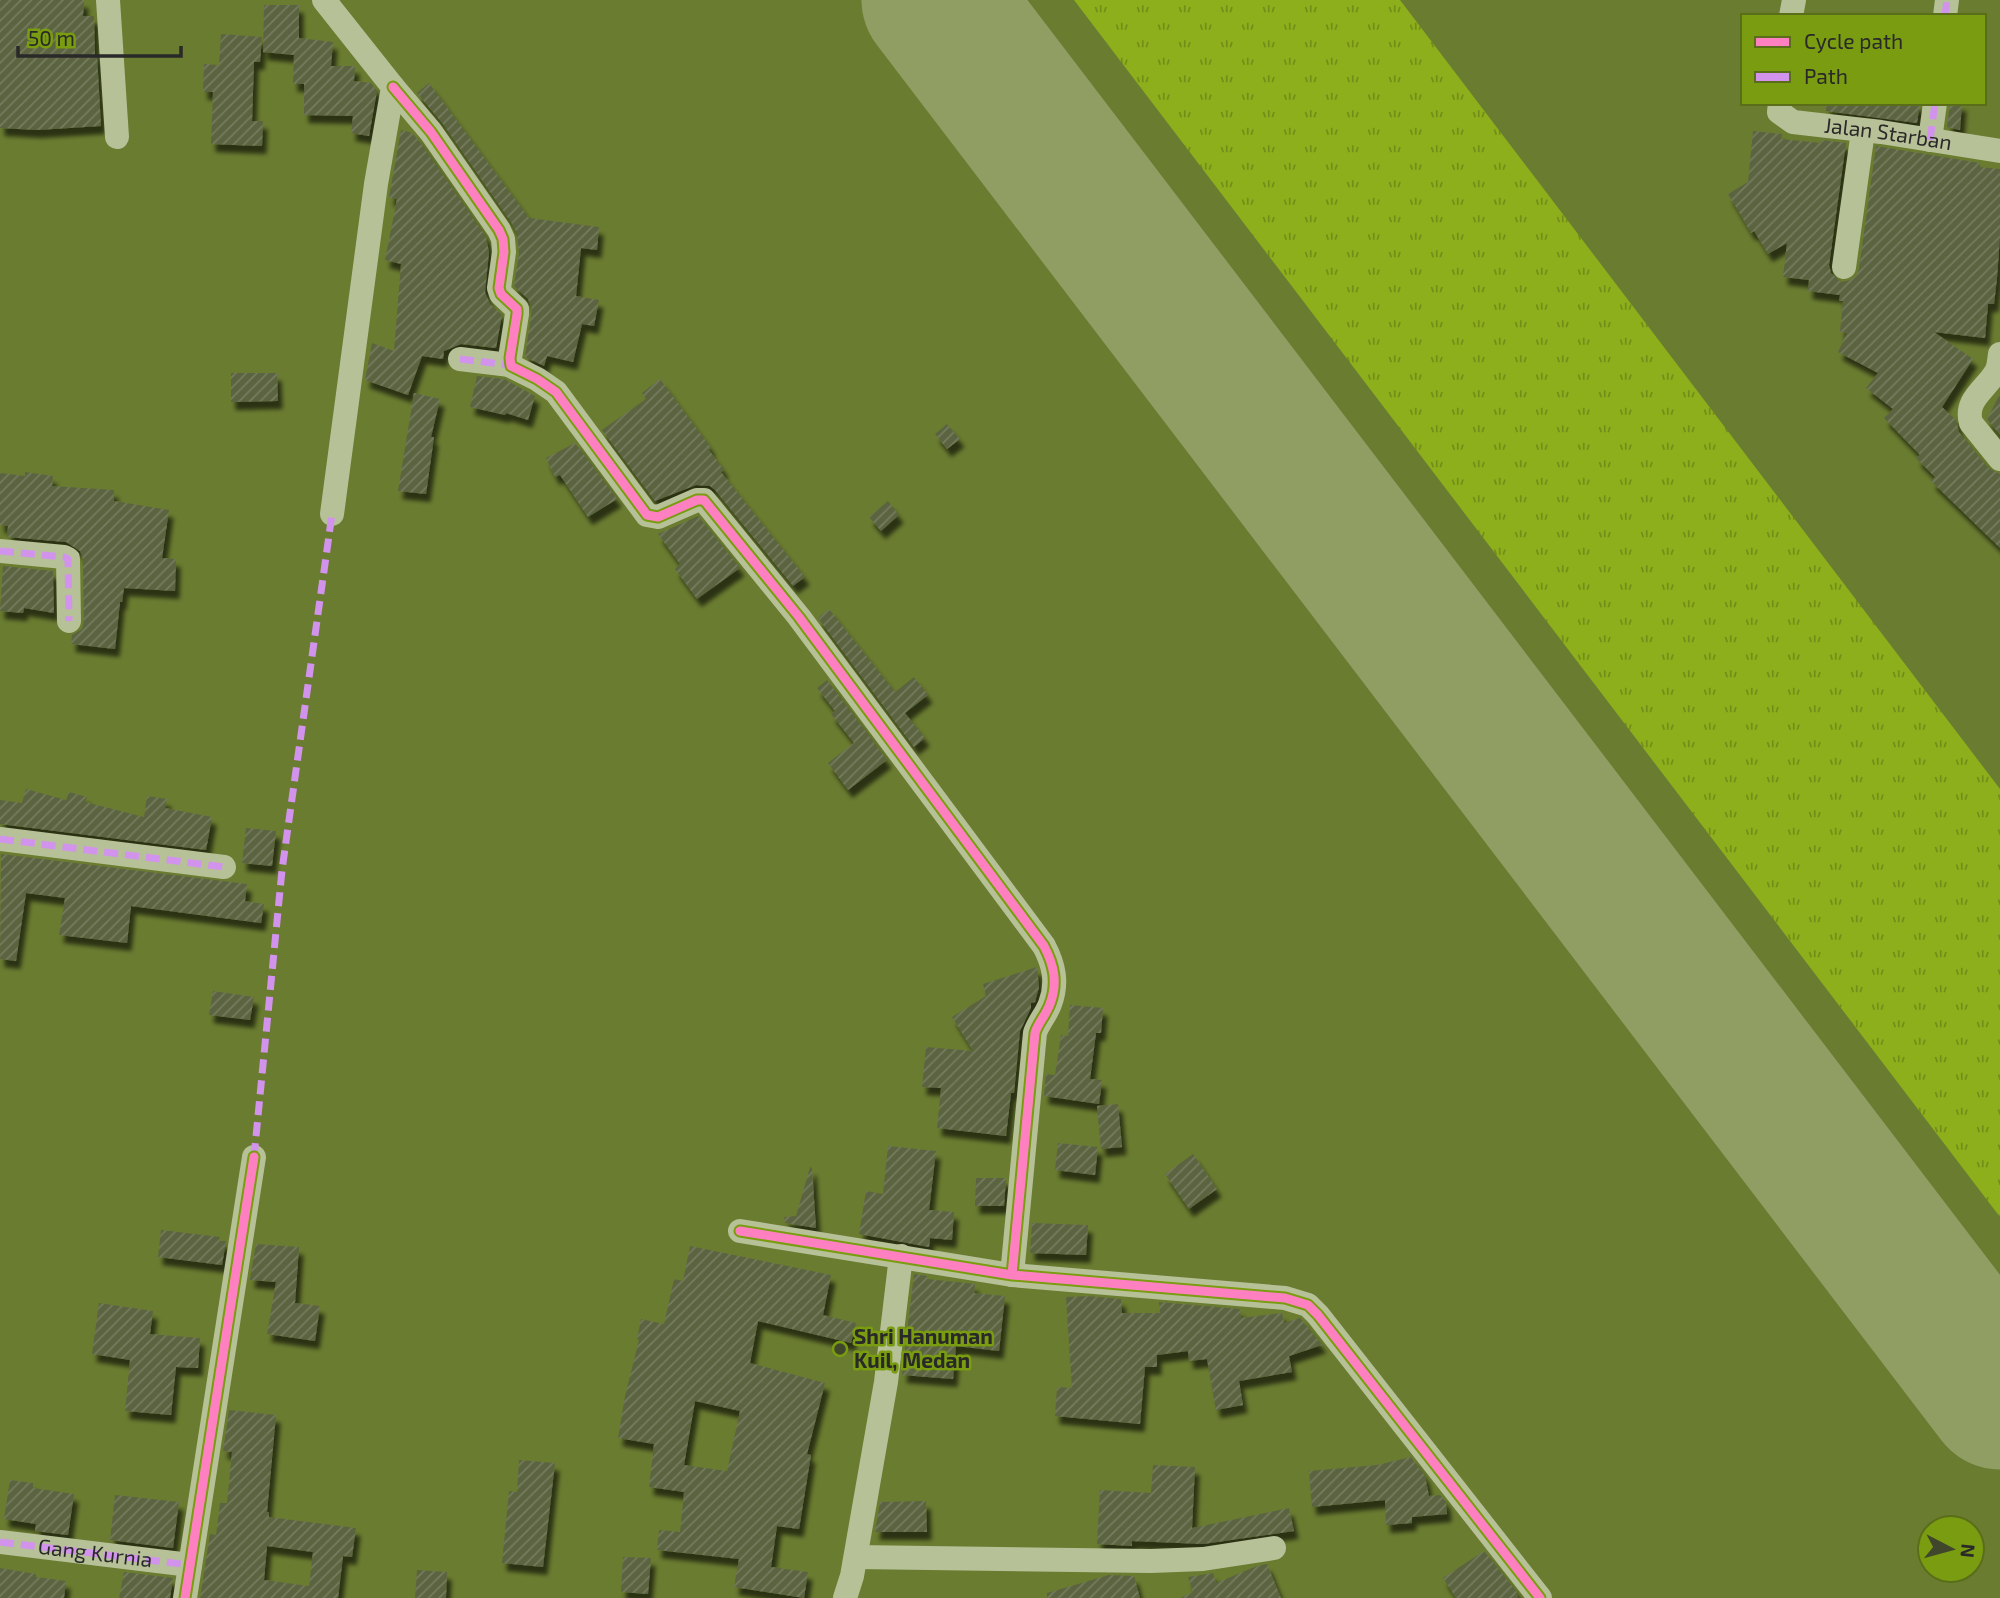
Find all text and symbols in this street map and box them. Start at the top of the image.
scale bar [18,14,180,58]
legend [1741,14,1986,105]
text: 50 m [28,25,75,50]
text: Cycle path [1804,28,1903,53]
text: Path [1804,63,1848,88]
street label: Jalan Starban [1823,112,1954,154]
place label: Shri Hanuman Kuil, Medan [854,1323,993,1372]
marker: Shri Hanuman Kuil, Medan [832,1341,848,1357]
north arrow [1916,1514,1986,1584]
street label: Gang Kurnia [37,1533,154,1571]
text: N [1956,1543,1981,1559]

